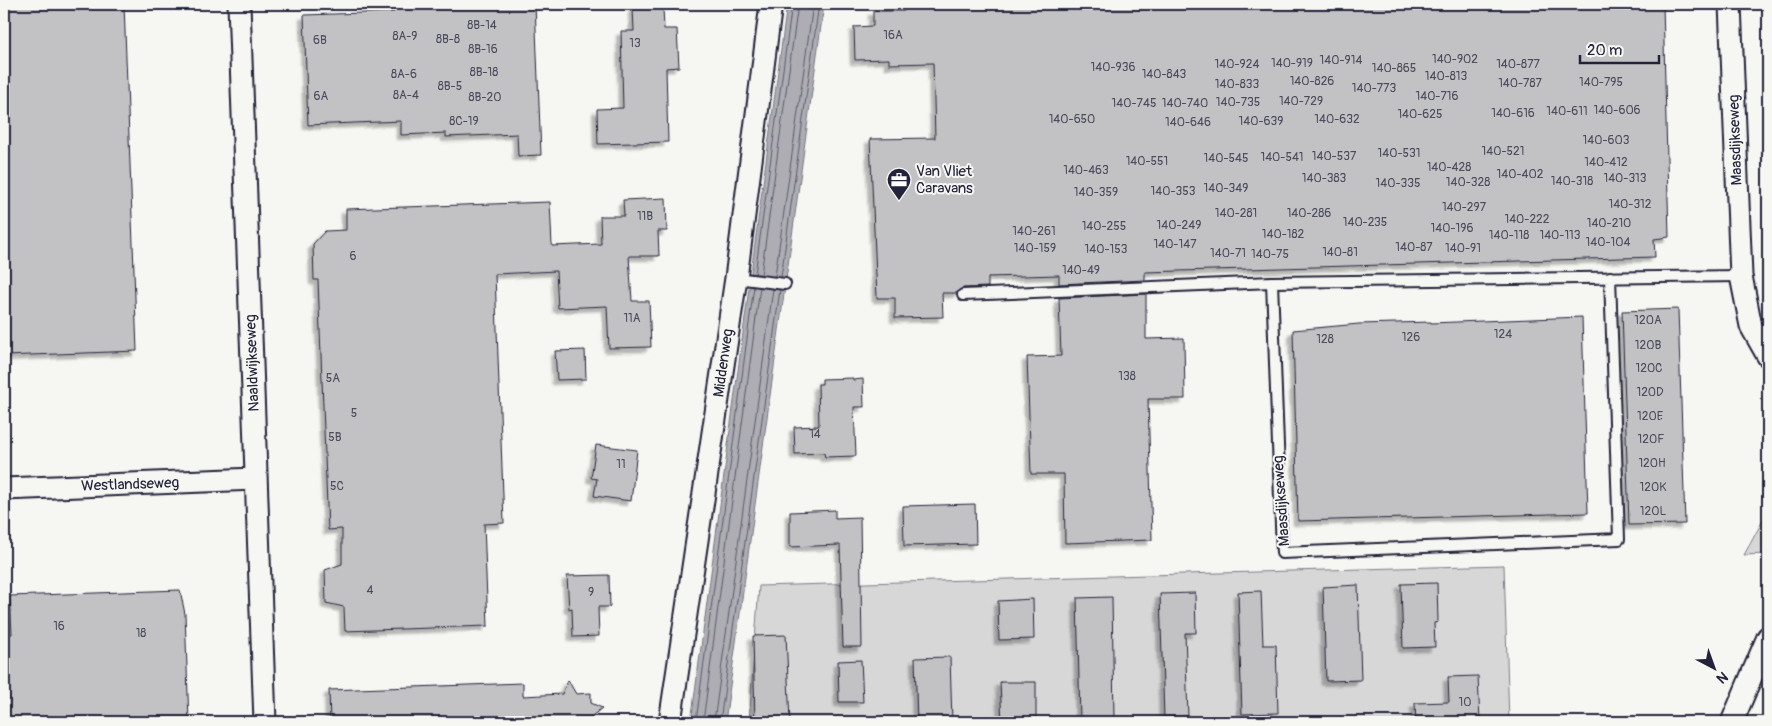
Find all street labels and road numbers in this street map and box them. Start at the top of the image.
street label: Maasdijkseweg [1724,94,1747,186]
street label: Naaldwijkseweg [241,314,264,412]
street label: Middenweg [709,328,738,399]
street label: Maasdijkseweg [1269,455,1294,547]
street label: Westlandseweg [81,473,179,496]

